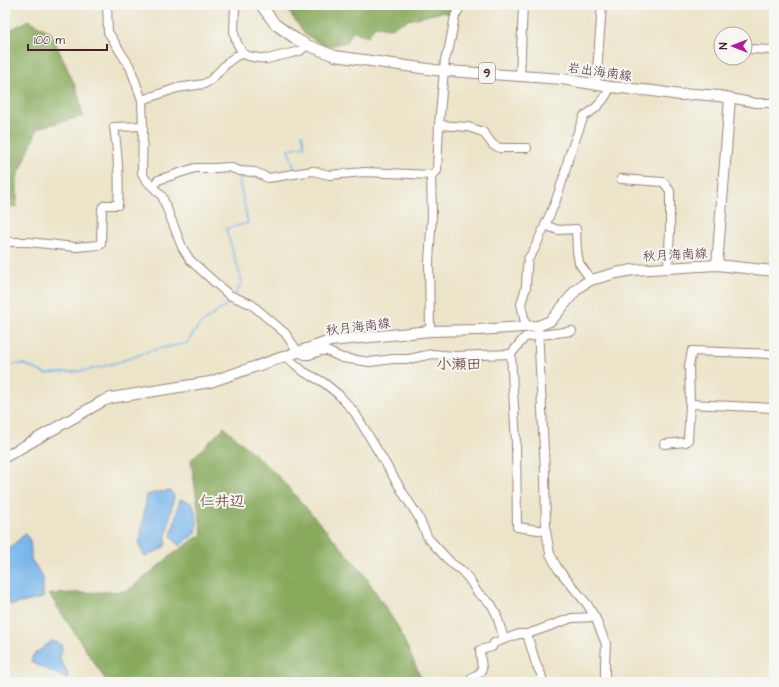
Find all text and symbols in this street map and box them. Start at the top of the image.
scale bar [28,26,107,52]
north arrow [713,26,753,66]
text: 100 m [34,32,65,49]
text: N [716,42,731,49]
street label: 岩出海南線 [566,59,634,86]
road number: 9 [479,63,495,83]
street label: 秋月海南線 [642,244,709,266]
street label: 秋月海南線 [325,314,392,340]
district label: 小瀬田 [436,354,482,375]
district label: 仁井辺 [199,491,245,512]

